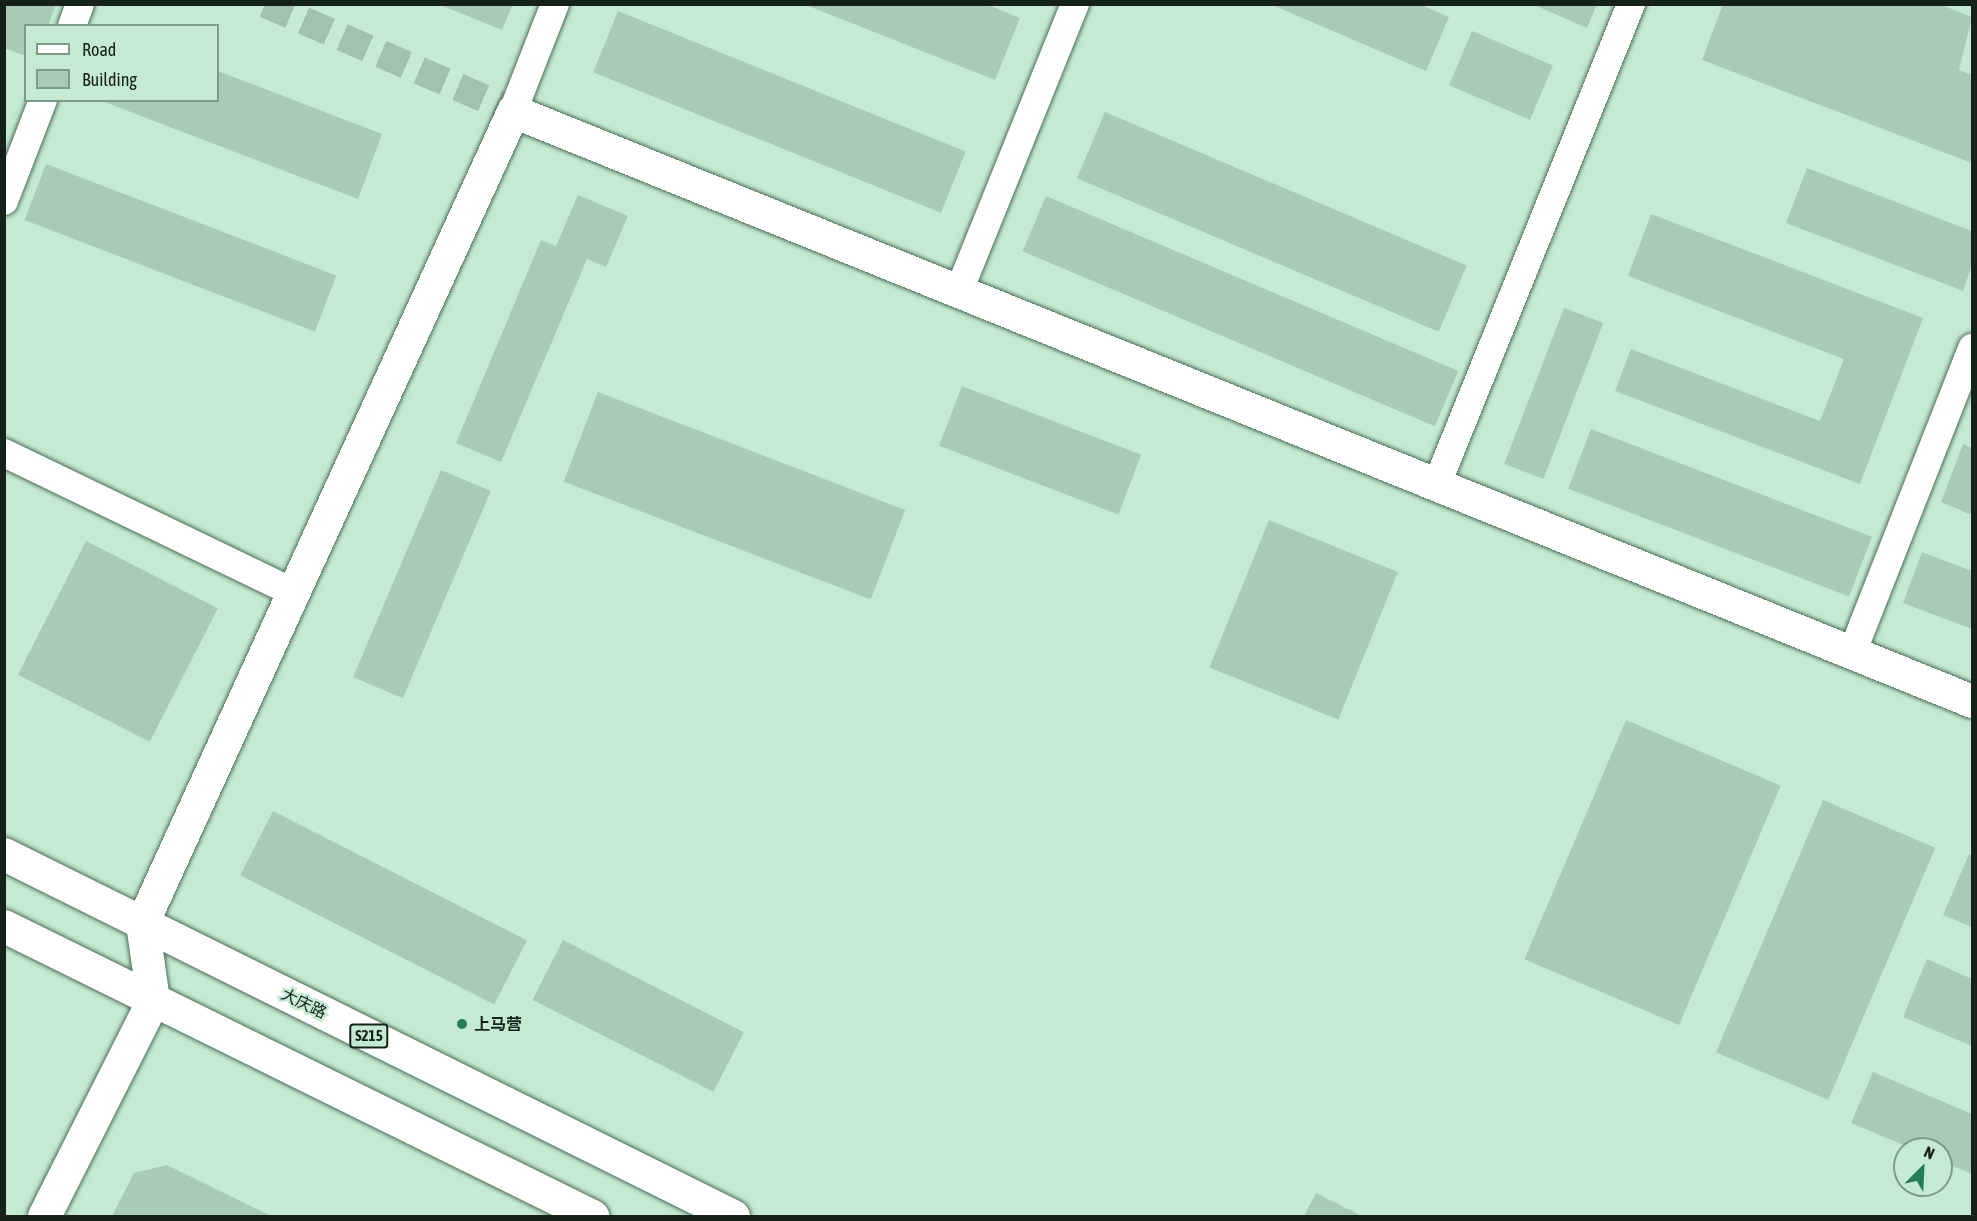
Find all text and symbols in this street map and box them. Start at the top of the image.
legend [24,24,219,102]
text: Road [82,39,116,60]
text: Building [82,69,137,90]
street label: 大庆路 [278,984,330,1022]
place label: 上马营 [474,1014,522,1034]
marker: 上马营 [455,1017,469,1031]
road number: S215 [348,1024,390,1048]
north arrow [1893,1137,1953,1197]
text: N [1922,1142,1937,1163]

